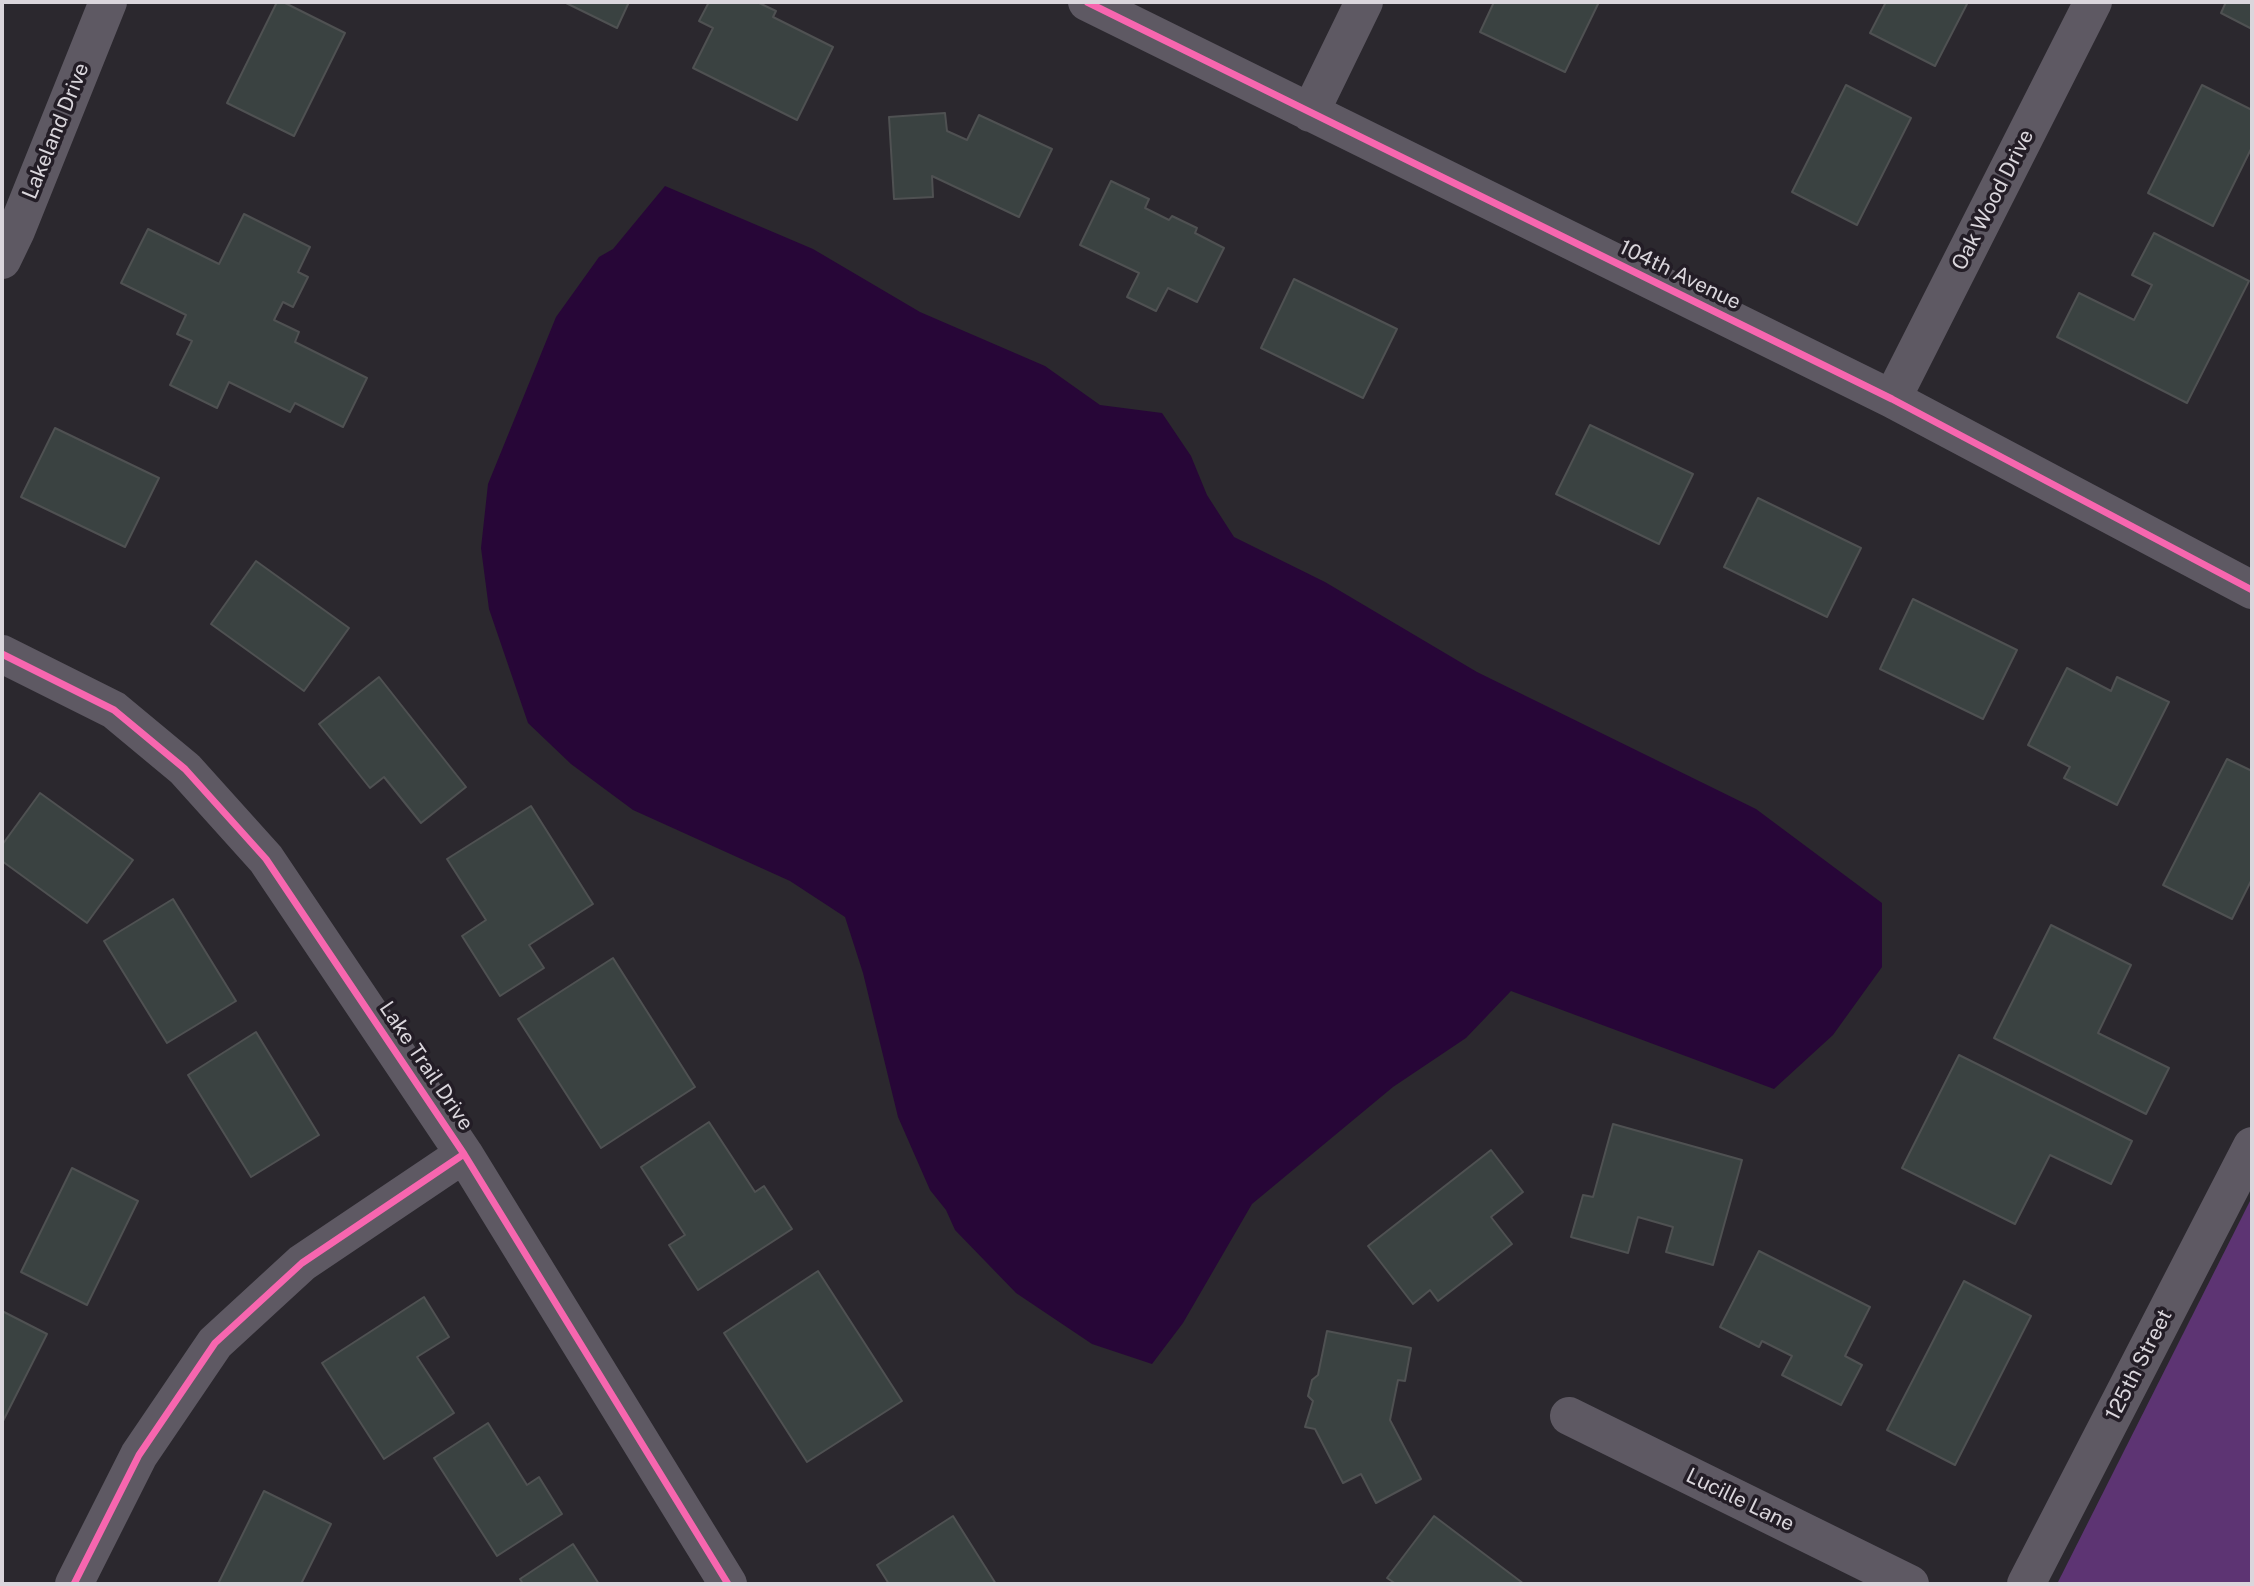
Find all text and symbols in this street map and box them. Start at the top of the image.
street label: Lakeland Drive [17,59,95,203]
street label: Oak Wood Drive [1947,125,2039,275]
street label: 104th Avenue [1615,235,1745,315]
street label: Lake Trail Drive [374,997,478,1135]
street label: 125th Street [2100,1305,2178,1425]
street label: Lucille Lane [1682,1463,1798,1537]

